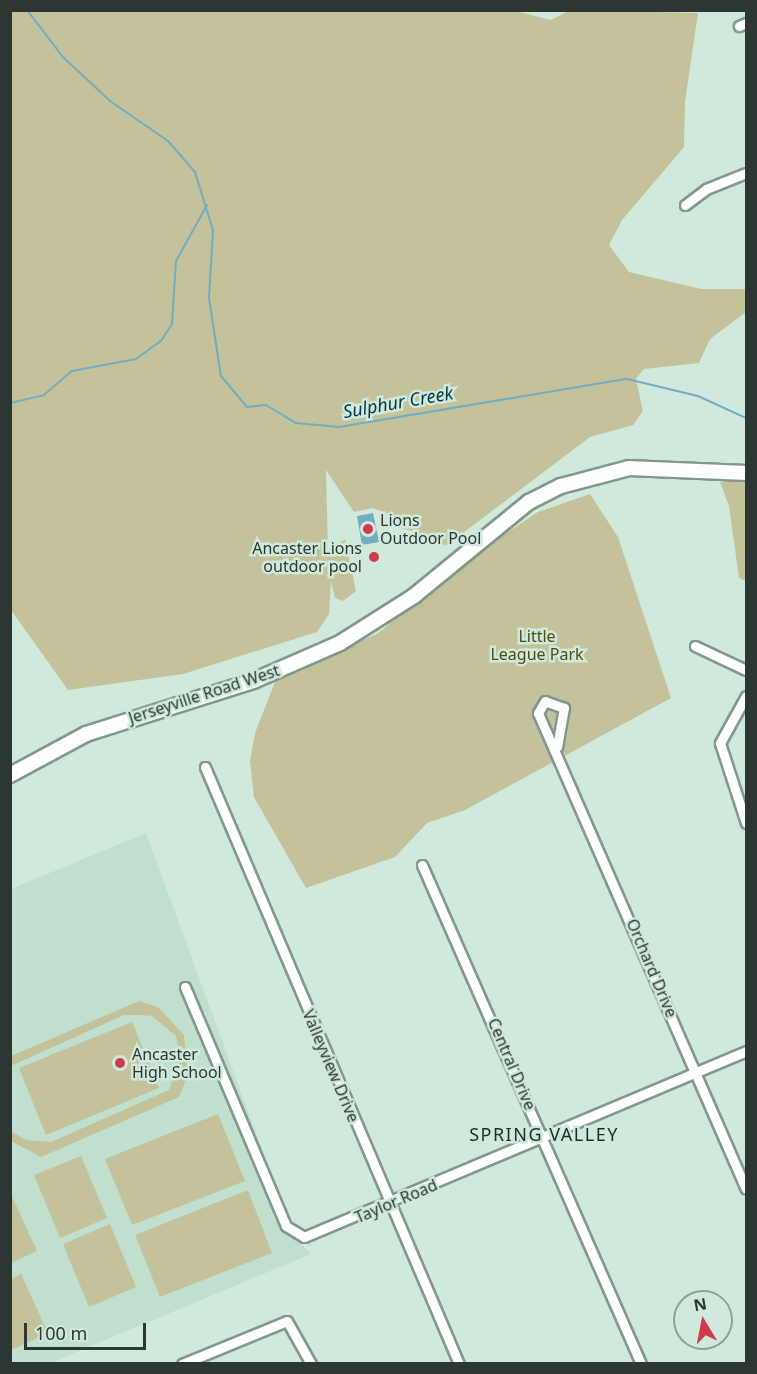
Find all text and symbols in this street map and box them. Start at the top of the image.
water label: Sulphur Creek [341,382,455,422]
place label: Lions Outdoor Pool [380,510,481,548]
marker: Lions Outdoor Pool [361,522,375,536]
place label: Ancaster Lions outdoor pool [252,538,362,576]
marker: Ancaster Lions outdoor pool [367,550,381,564]
park label: Little League Park [490,626,584,664]
street label: Jerseyville Road West [126,660,282,728]
street label: Orchard Drive [623,916,681,1020]
street label: Valleyview Drive [299,1007,363,1125]
street label: Central Drive [484,1015,540,1113]
place label: Ancaster High School [132,1044,222,1082]
marker: Ancaster High School [113,1056,127,1070]
district label: SPRING VALLEY [469,1123,619,1145]
street label: Taylor Road [352,1175,440,1227]
north arrow [673,1290,733,1350]
text: N [692,1292,709,1316]
scale bar [27,1311,148,1349]
text: 100 m [35,1321,87,1345]

